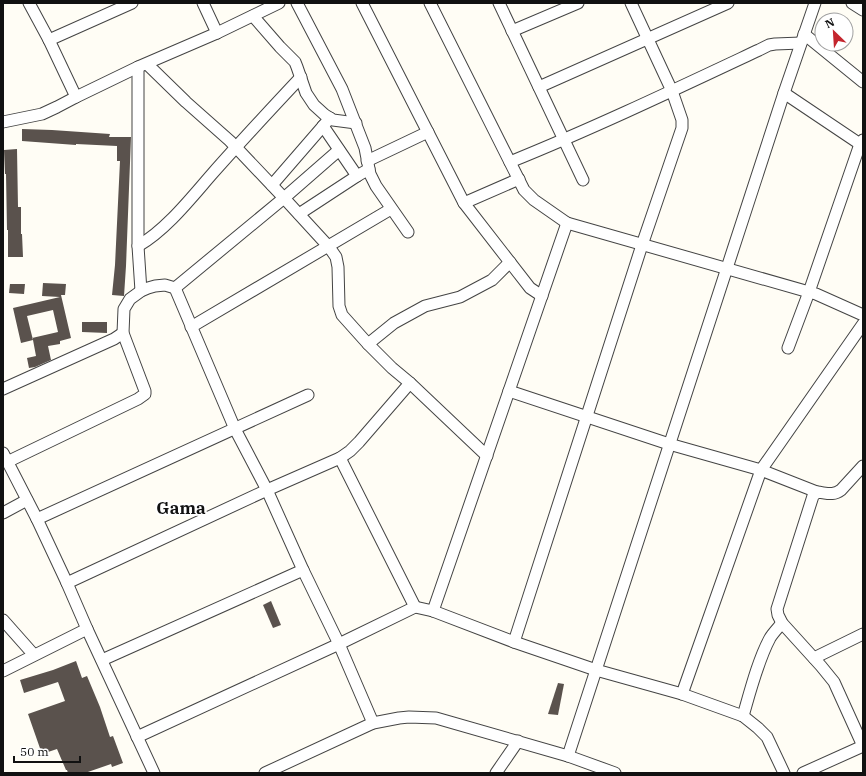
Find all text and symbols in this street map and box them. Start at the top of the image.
north arrow [814,12,854,52]
text: N [823,15,837,31]
district label: Gama [156,497,206,519]
scale bar [14,738,80,764]
text: 50 m [20,744,49,759]

